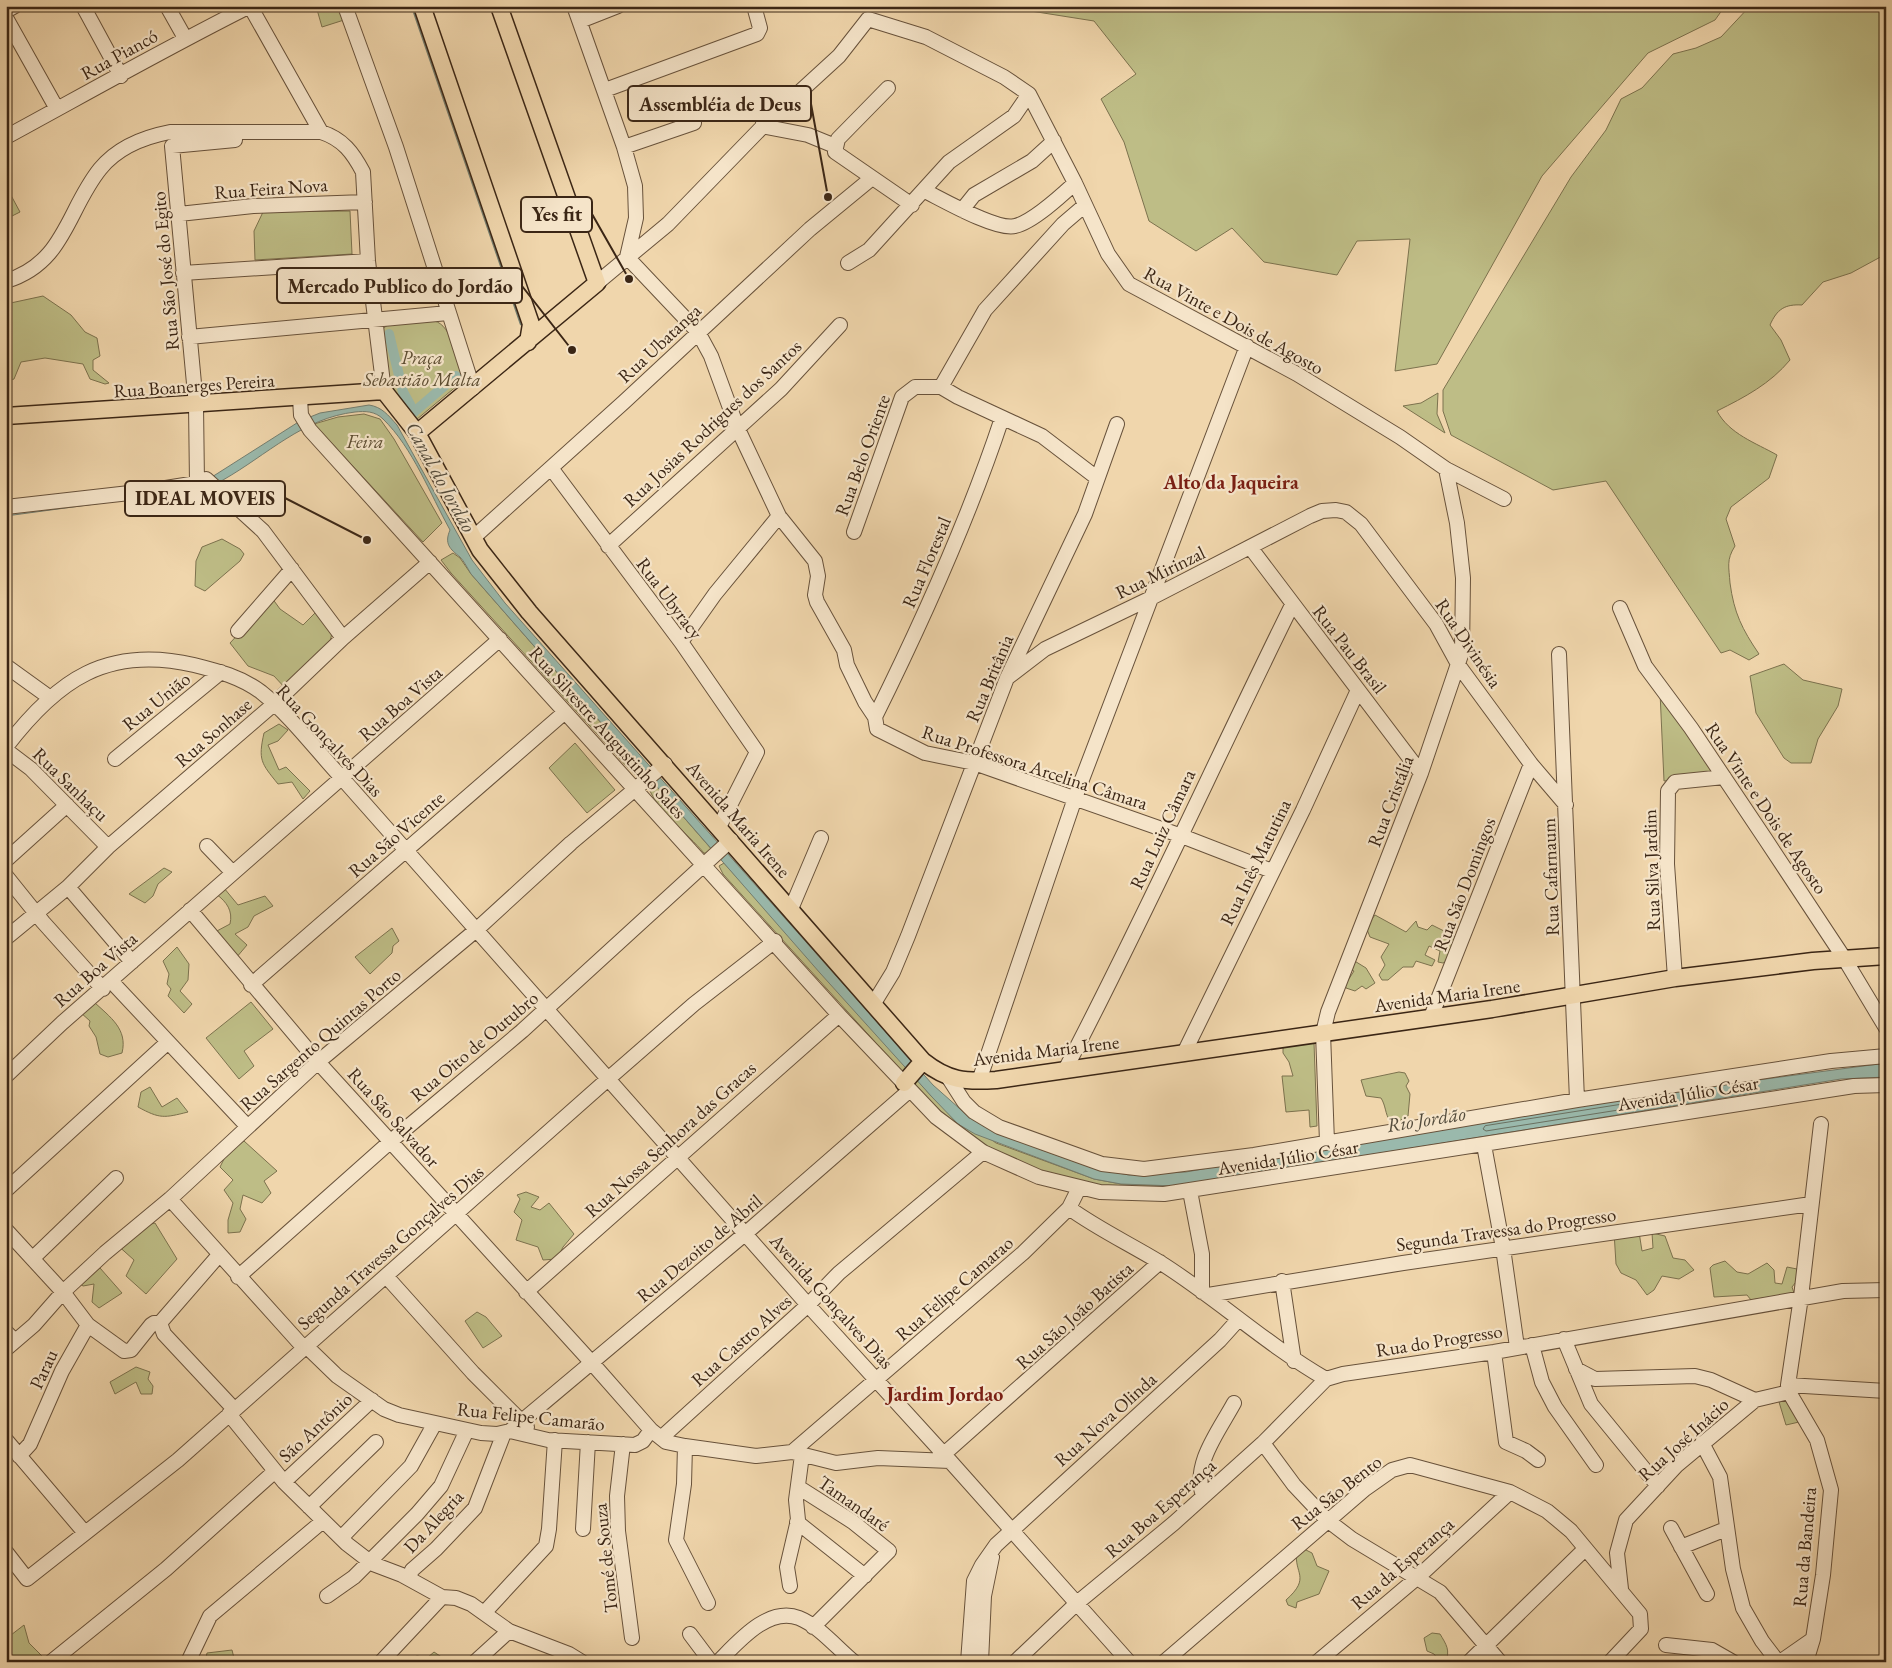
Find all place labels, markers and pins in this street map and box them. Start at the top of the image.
callout: Assembléia de Deus [628,86,811,121]
callout: Yes fit [521,197,592,232]
callout: Mercado Publico do Jordão [277,268,522,303]
callout: IDEAL MOVEIS [125,481,285,516]

